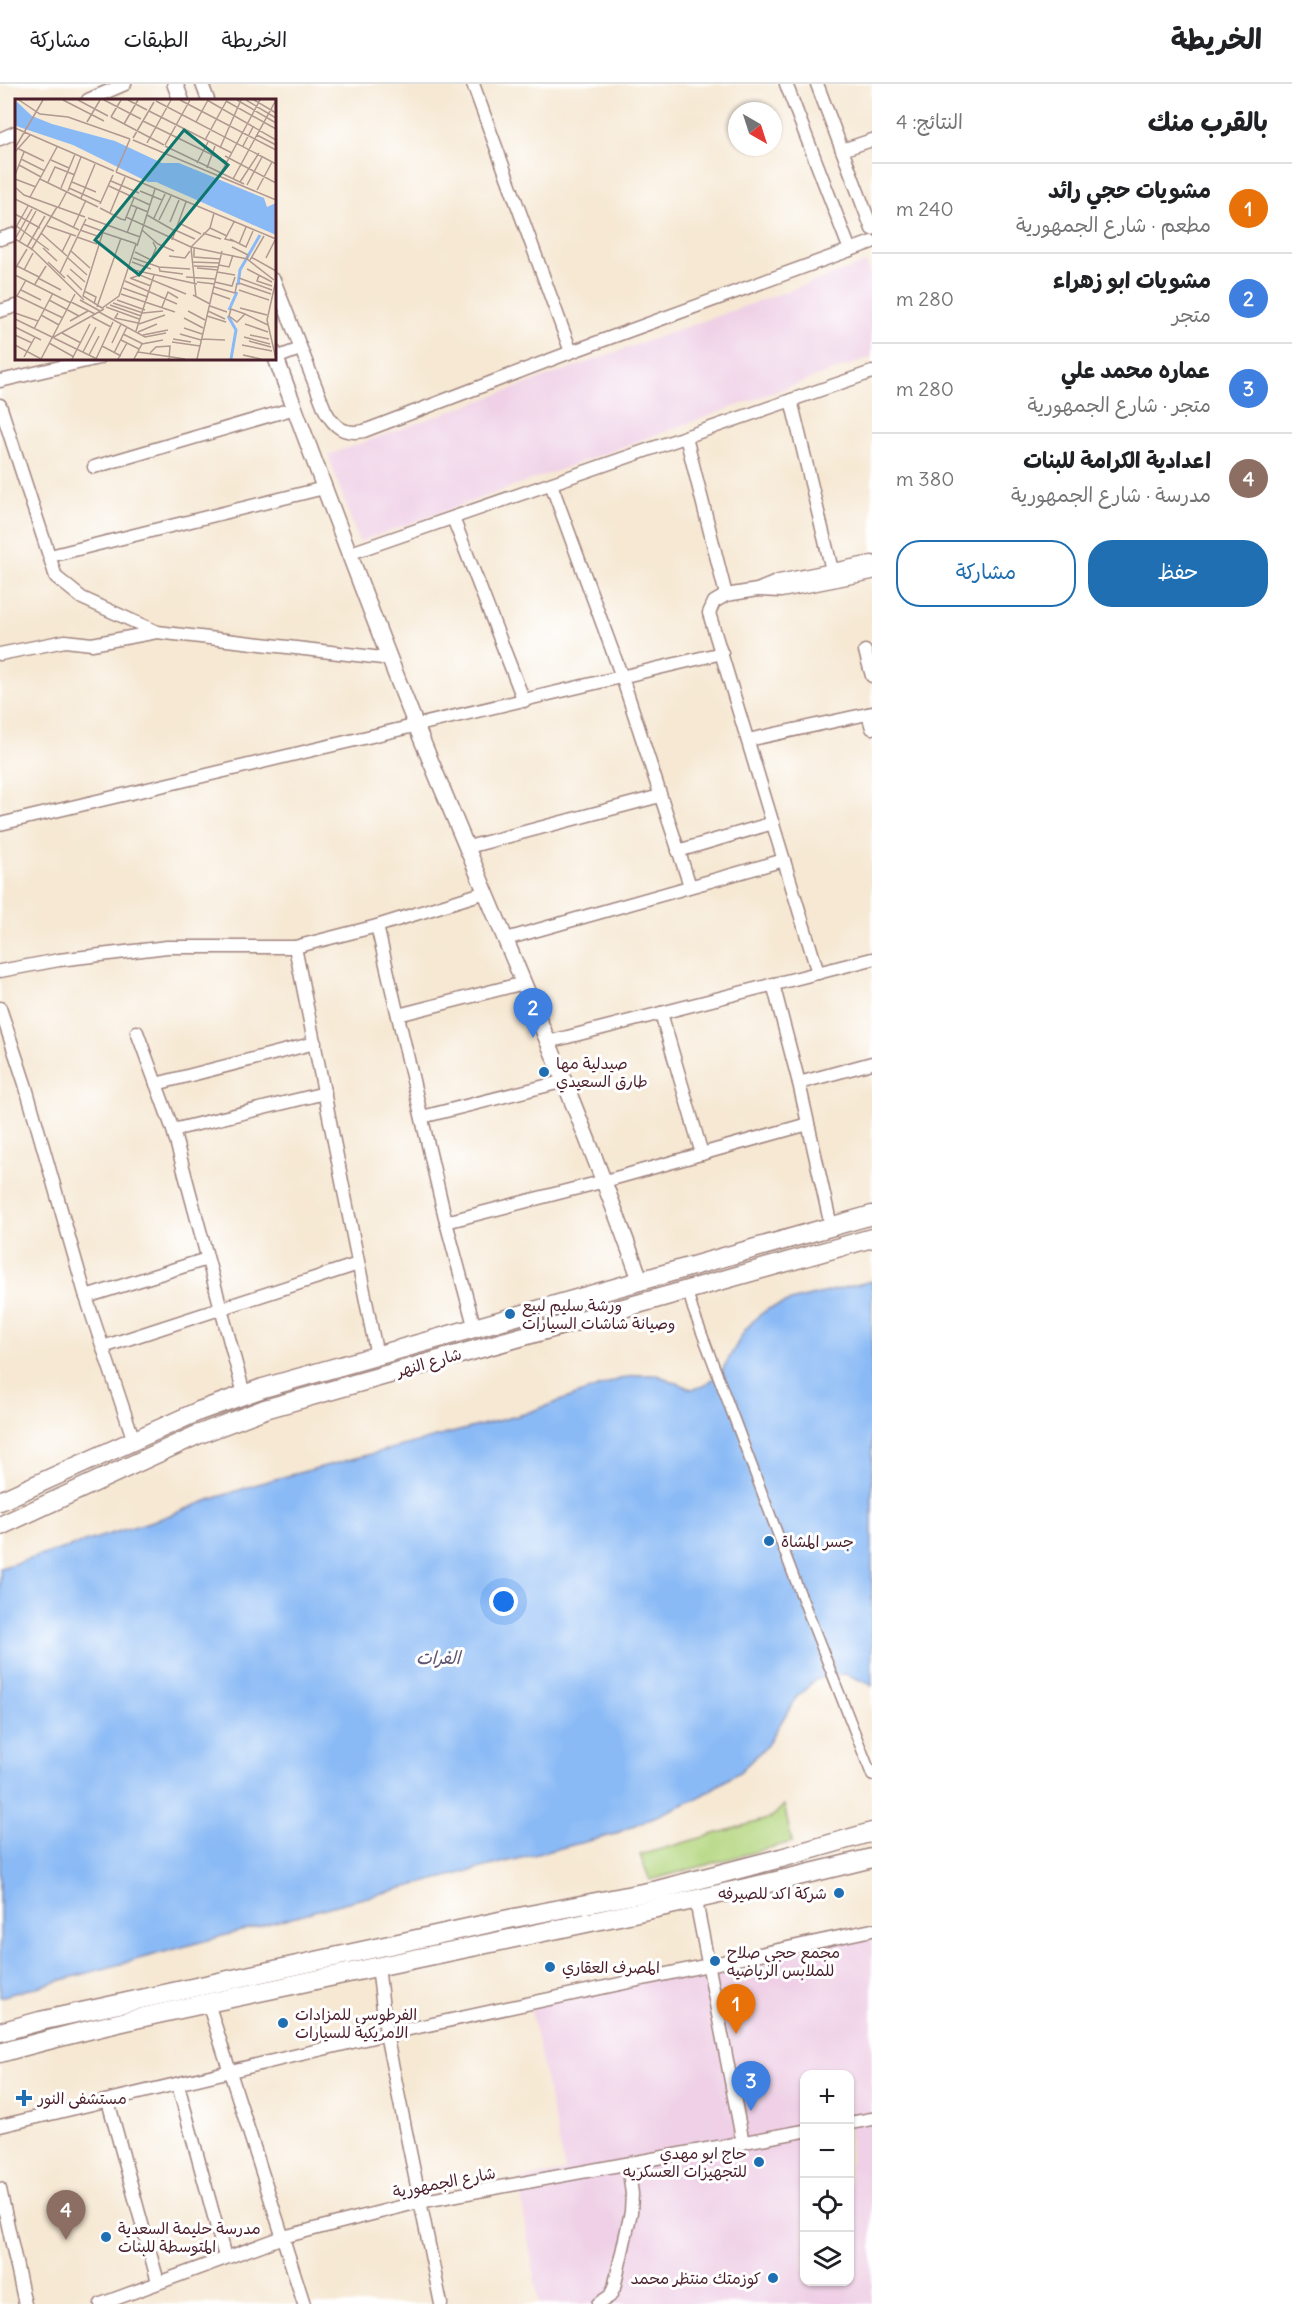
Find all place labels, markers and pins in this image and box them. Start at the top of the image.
pin: 2 [514,988,552,1038]
place label: صيدلية مها طارق السعيدي [556,1053,648,1093]
marker: صيدلية مها طارق السعيدي [537,1065,551,1079]
place label: ورشة سليم لبيع وصيانة شاشات السيارات [522,1295,675,1333]
marker: ورشة سليم لبيع وصيانة شاشات السيارات [503,1307,517,1321]
place label: جسر المشاة [781,1531,854,1551]
marker: جسر المشاة [762,1534,776,1548]
place label: شركة اكد للصيرفه [718,1883,827,1903]
marker: شركة اكد للصيرفه [832,1886,846,1900]
place label: مجمع حجي صلاح للملابس الرياضيه [727,1942,840,1980]
marker: مجمع حجي صلاح للملابس الرياضيه [708,1954,722,1968]
place label: المصرف العقاري [562,1957,660,1979]
marker: المصرف العقاري [543,1960,557,1974]
pin: 1 [716,1984,756,2034]
place label: الفرطوسي للمزادات الامريكية للسيارات [295,2004,417,2042]
marker: الفرطوسي للمزادات الامريكية للسيارات [276,2016,290,2030]
pin: 3 [732,2062,771,2111]
place label: مستشفى النور [36,2088,127,2109]
marker: مستشفى النور [15,2089,33,2107]
place label: حاج ابو مهدي للتجهيزات العسكريه [623,2143,747,2181]
marker: حاج ابو مهدي للتجهيزات العسكريه [752,2155,766,2169]
pin: 4 [46,2190,86,2240]
place label: مدرسة حليمة السعدية المتوسطة للبنات [118,2218,261,2257]
marker: مدرسة حليمة السعدية المتوسطة للبنات [99,2230,113,2244]
place label: كوزمتك منتظر محمد [631,2268,761,2289]
marker: كوزمتك منتظر محمد [766,2271,780,2285]

